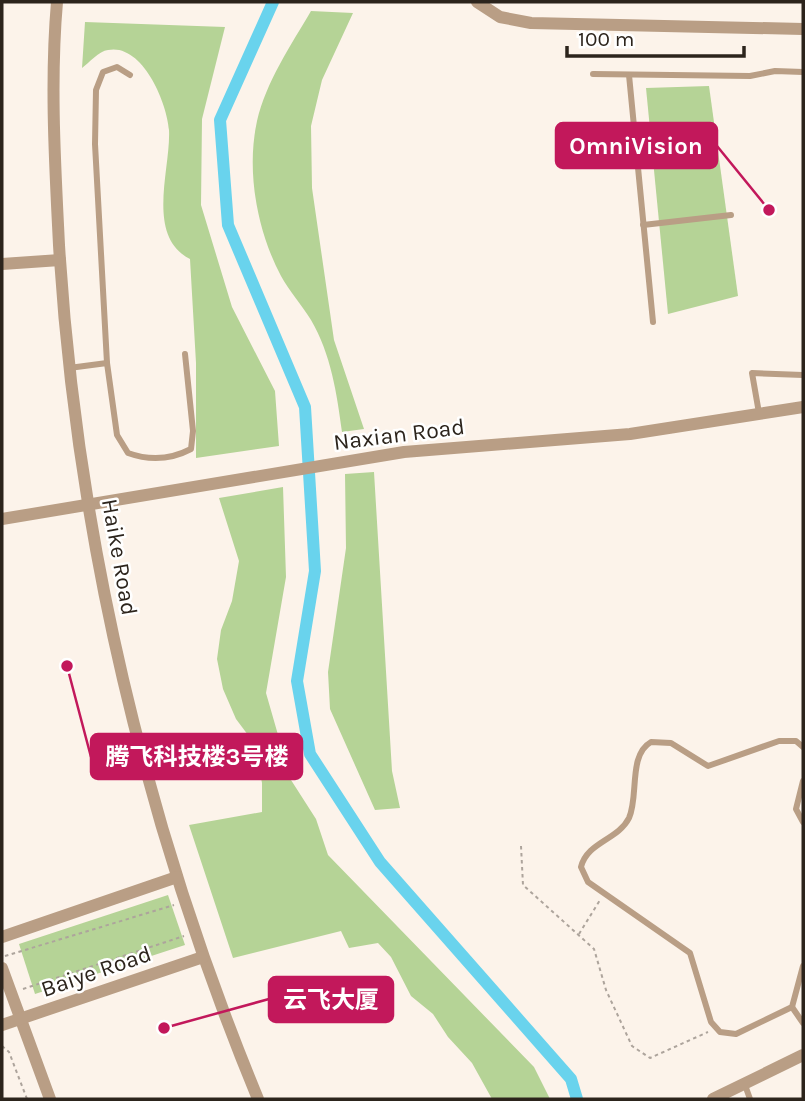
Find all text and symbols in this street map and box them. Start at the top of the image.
scale bar [567,14,744,58]
text: 100 m [578,27,635,51]
callout: OmniVision [556,123,717,168]
text: OmniVision [569,132,703,160]
street label: Naxian Road [332,413,466,456]
street label: Haike Road [96,497,143,618]
callout: 腾飞科技楼3号楼 [91,734,302,779]
text: 腾飞科技楼3号楼 [106,743,288,771]
street label: Baiye Road [38,940,155,1003]
callout: 云飞大厦 [269,977,393,1022]
text: 云飞大厦 [283,986,379,1014]

